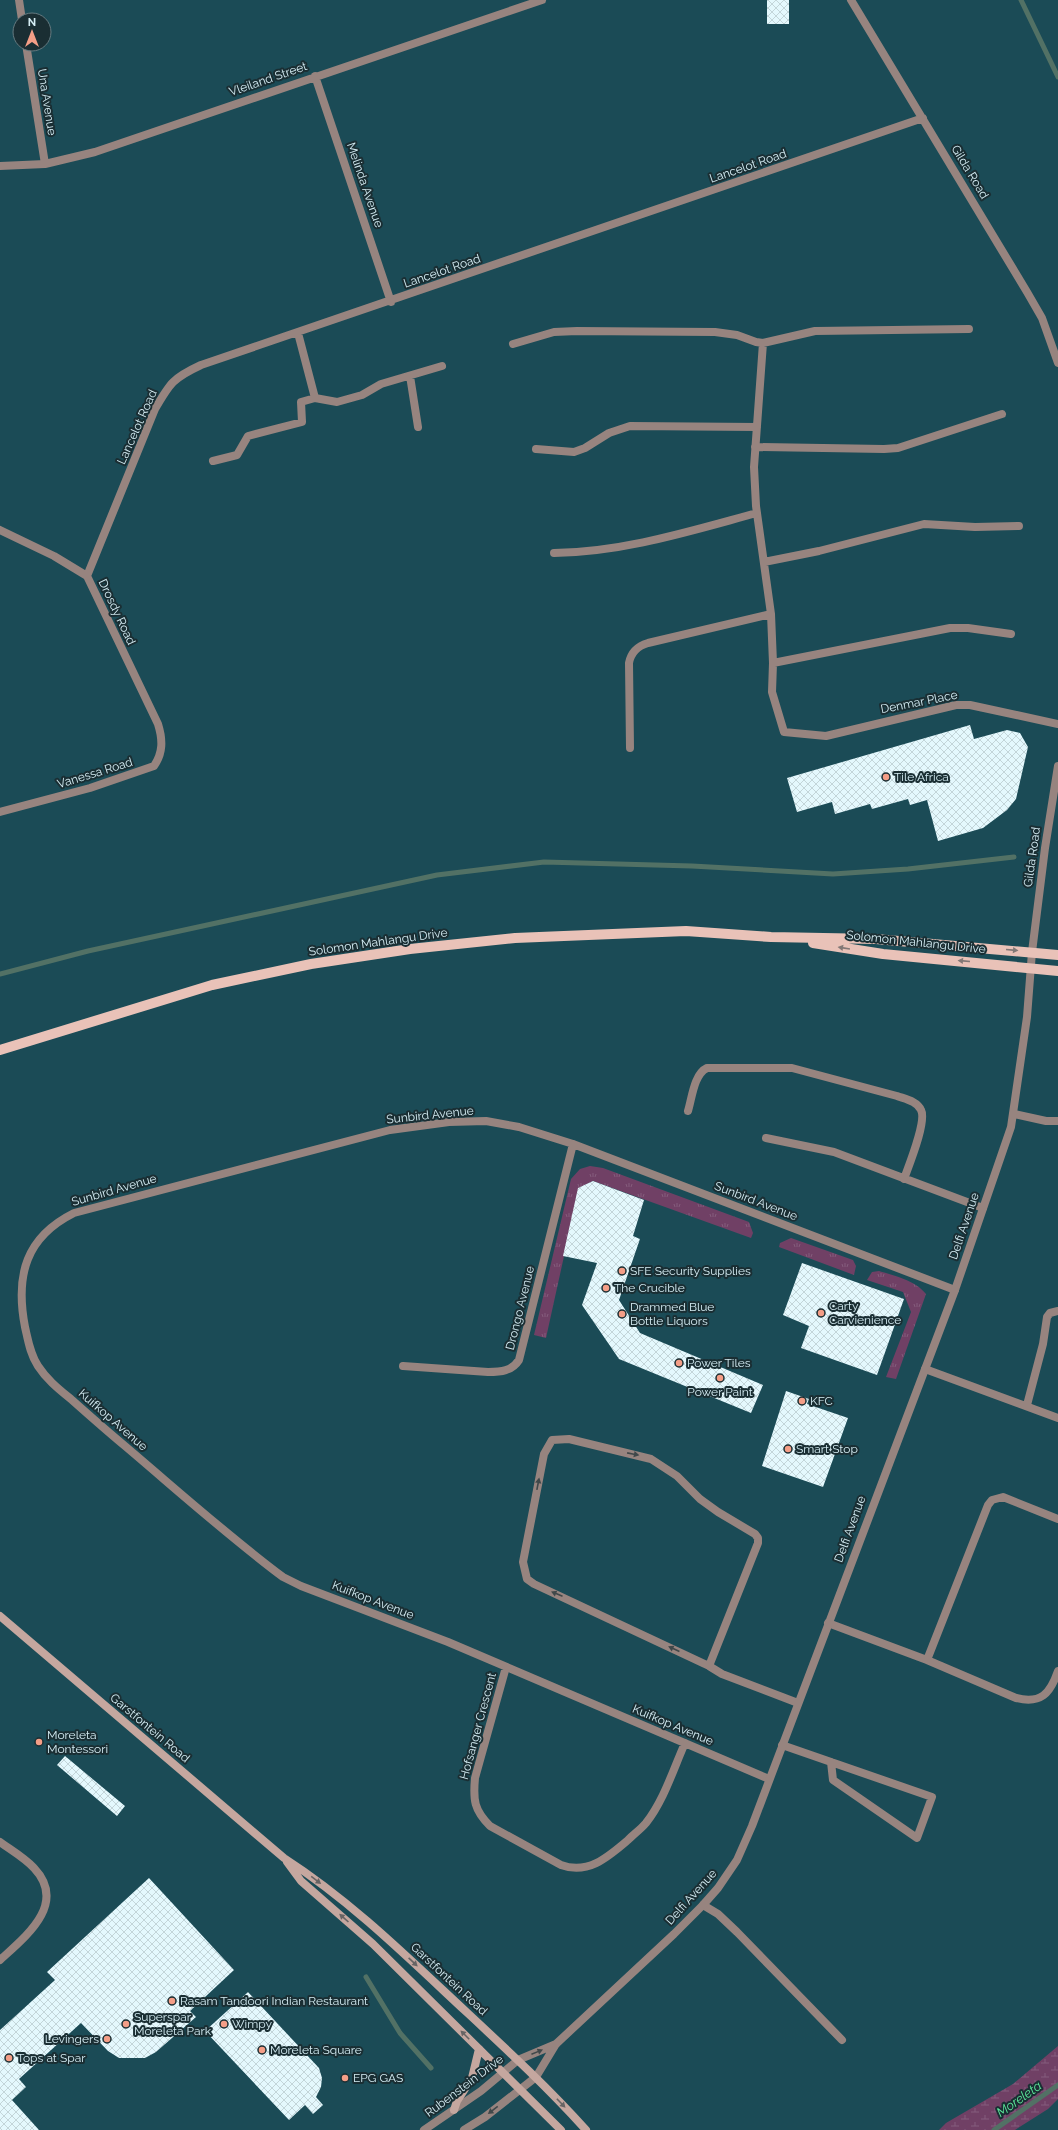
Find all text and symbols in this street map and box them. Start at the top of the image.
north arrow [12,12,52,52]
text: N [28,16,36,29]
street label: Vleiland Street [227,59,309,99]
street label: Una Avenue [35,68,59,136]
street label: Melinda Avenue [344,141,386,229]
street label: Gilda Road [948,143,992,201]
street label: Lancelot Road [708,146,788,186]
street label: Lancelot Road [402,251,482,291]
street label: Lancelot Road [114,387,160,467]
street label: Drosdy Road [96,577,138,647]
street label: Denmar Place [879,688,959,716]
street label: Vanessa Road [56,755,134,791]
place label: Tile Africa [894,770,949,784]
marker: Tile Africa [881,772,891,782]
street label: Gilda Road [1021,826,1043,888]
street label: Solomon Mahlangu Drive [308,925,448,959]
street label: Solomon Mahlangu Drive [846,928,986,956]
one-way arrow [838,945,851,951]
one-way arrow [1006,947,1018,954]
one-way arrow [958,958,970,965]
street label: Sunbird Avenue [386,1103,474,1127]
street label: Sunbird Avenue [70,1171,158,1209]
street label: Sunbird Avenue [713,1179,799,1223]
street label: Delfi Avenue [946,1191,982,1261]
place label: SFE Security Supplies [630,1264,751,1278]
street label: Drongo Avenue [503,1265,537,1351]
marker: SFE Security Supplies [617,1266,627,1276]
place label: The Crucible [614,1281,685,1295]
marker: The Crucible [601,1283,611,1293]
place label: Carty Carvienience [829,1299,901,1327]
place label: Drammed Blue Bottle Liquors [630,1300,714,1328]
marker: Carty Carvienience [816,1308,826,1318]
marker: Drammed Blue Bottle Liquors [617,1309,627,1319]
place label: Power Tiles [687,1356,751,1370]
marker: Power Tiles [674,1358,684,1368]
marker: Power Paint [715,1373,725,1383]
place label: Power Paint [687,1385,753,1399]
street label: Kuifkop Avenue [76,1386,150,1454]
place label: KFC [810,1394,833,1408]
marker: KFC [797,1396,807,1406]
place label: Smart Stop [796,1442,858,1456]
marker: Smart Stop [783,1444,793,1454]
one-way arrow [627,1451,639,1457]
one-way arrow [536,1478,542,1491]
street label: Delfi Avenue [831,1494,869,1564]
street label: Kuifkop Avenue [330,1578,416,1622]
one-way arrow [550,1590,562,1596]
one-way arrow [668,1646,680,1652]
street label: Hofsanger Crescent [457,1671,499,1781]
street label: Garstfontein Road [107,1691,193,1765]
street label: Kuifkop Avenue [630,1702,716,1748]
place label: Moreleta Montessori [47,1728,108,1756]
marker: Moreleta Montessori [34,1737,44,1747]
street label: Delfi Avenue [662,1866,720,1928]
one-way arrow [311,1876,322,1884]
one-way arrow [338,1914,349,1923]
street label: Garstfontein Road [408,1940,490,2018]
one-way arrow [408,1958,418,1967]
place label: Rasam Tandoori Indian Restaurant [180,1994,368,2008]
marker: Rasam Tandoori Indian Restaurant [167,1996,177,2006]
place label: Superspar Moreleta Park [134,2010,212,2038]
place label: Wimpy [232,2017,272,2031]
marker: Superspar Moreleta Park [121,2019,131,2029]
marker: Wimpy [219,2019,229,2029]
one-way arrow [460,2030,470,2040]
place label: Levingers [45,2032,99,2046]
marker: Levingers [102,2034,112,2044]
place label: Moreleta Square [270,2043,362,2057]
marker: Moreleta Square [257,2045,267,2055]
one-way arrow [531,2049,543,2055]
place label: Tops at Spar [17,2051,86,2065]
street label: Rubenstein Drive [422,2052,506,2120]
marker: Tops at Spar [4,2053,14,2063]
place label: EPG GAS [353,2071,403,2085]
marker: EPG GAS [340,2073,350,2083]
water label: Moreleta [994,2078,1045,2120]
one-way arrow [556,2098,566,2108]
one-way arrow [488,2106,499,2115]

